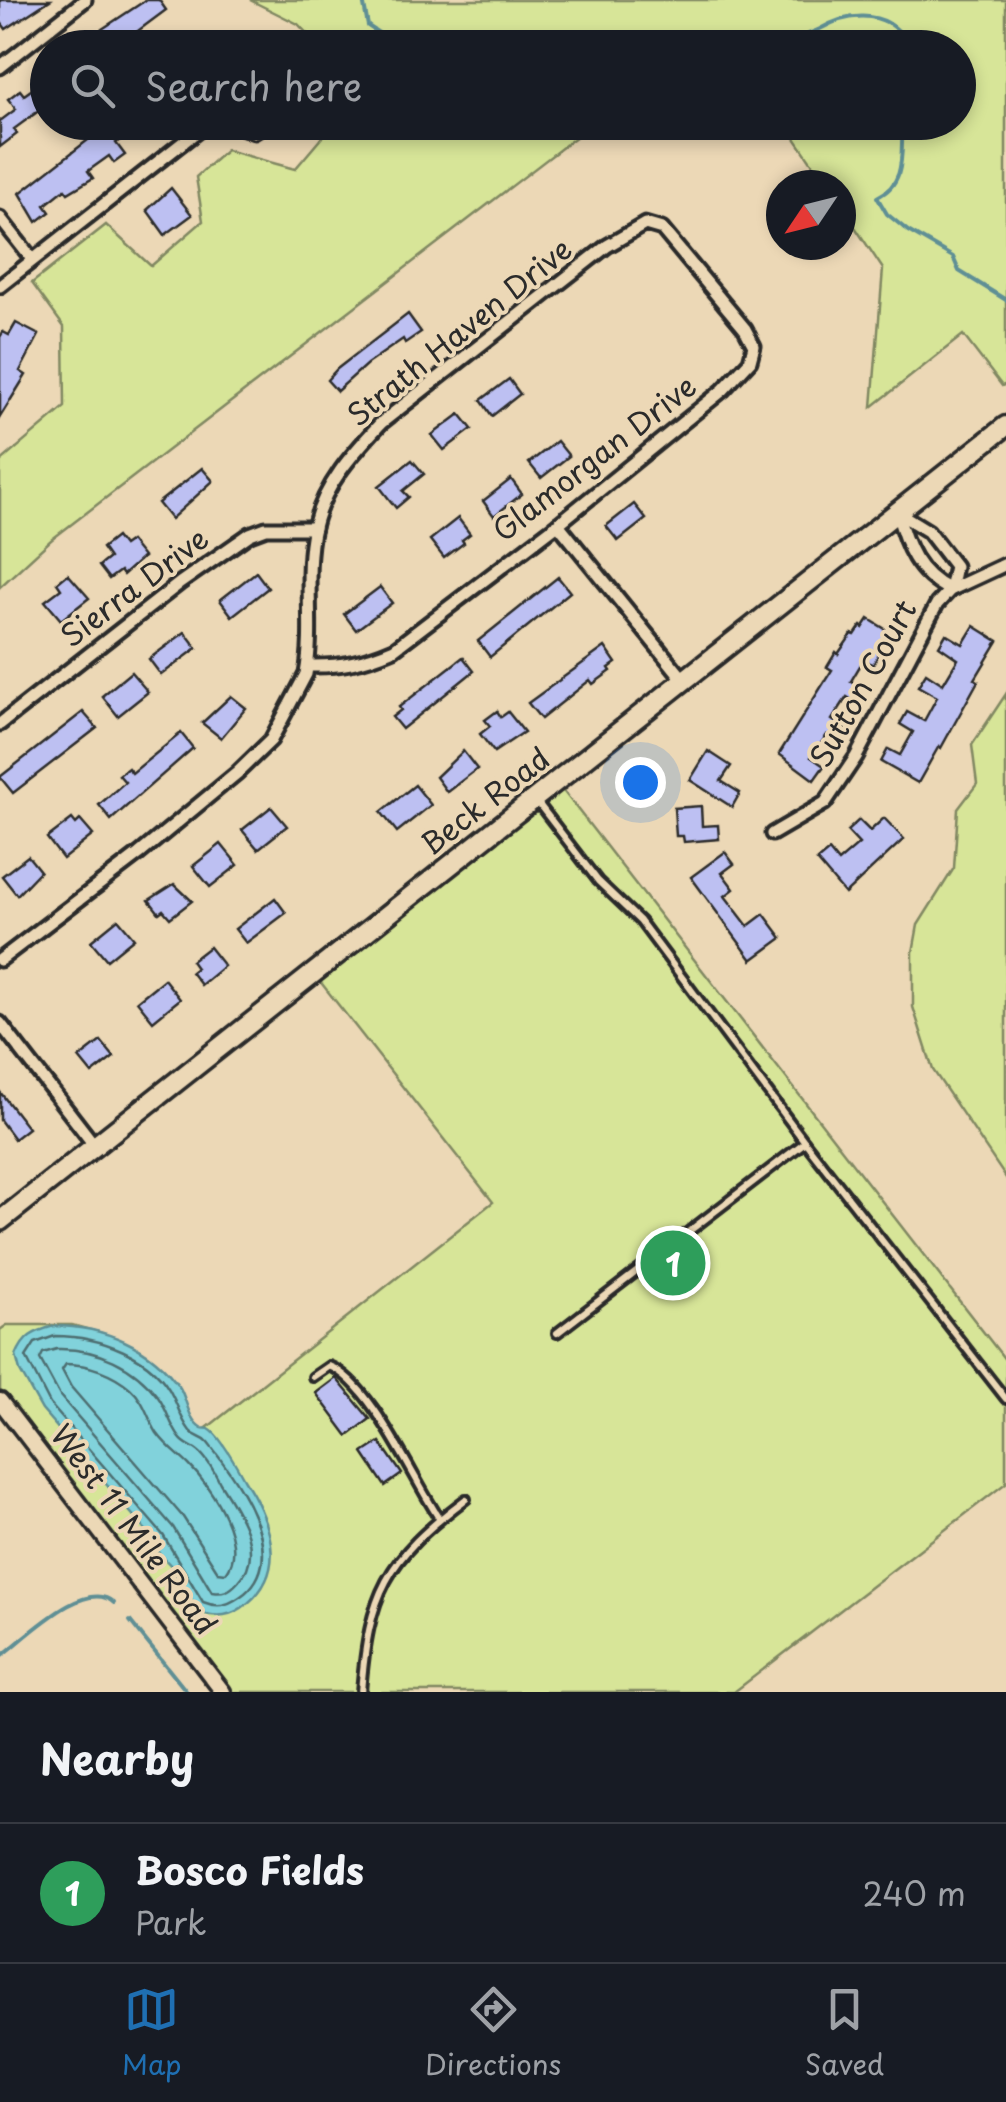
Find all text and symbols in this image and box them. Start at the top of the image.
search box [30,30,976,140]
text: Search here [145,57,362,114]
icon: search [65,58,120,113]
north arrow [766,170,856,260]
street label: Strath Haven Drive [336,226,581,436]
street label: Glamorgan Drive [482,363,705,551]
street label: Sierra Drive [50,515,217,657]
street label: Sutton Court [797,591,926,775]
street label: Beck Road [411,735,558,865]
your location [615,757,666,808]
pin: 1 [640,1226,706,1300]
street label: West 11 Mile Road [41,1414,229,1643]
text: Nearby [40,1726,194,1789]
text: Bosco Fields [135,1841,364,1898]
text: 1 [65,1869,80,1917]
text: 240 m [863,1869,966,1917]
text: Park [135,1898,207,1946]
tab: Map [122,1982,182,2085]
tab: Directions [425,1982,561,2085]
tab: Saved [805,1982,884,2085]

